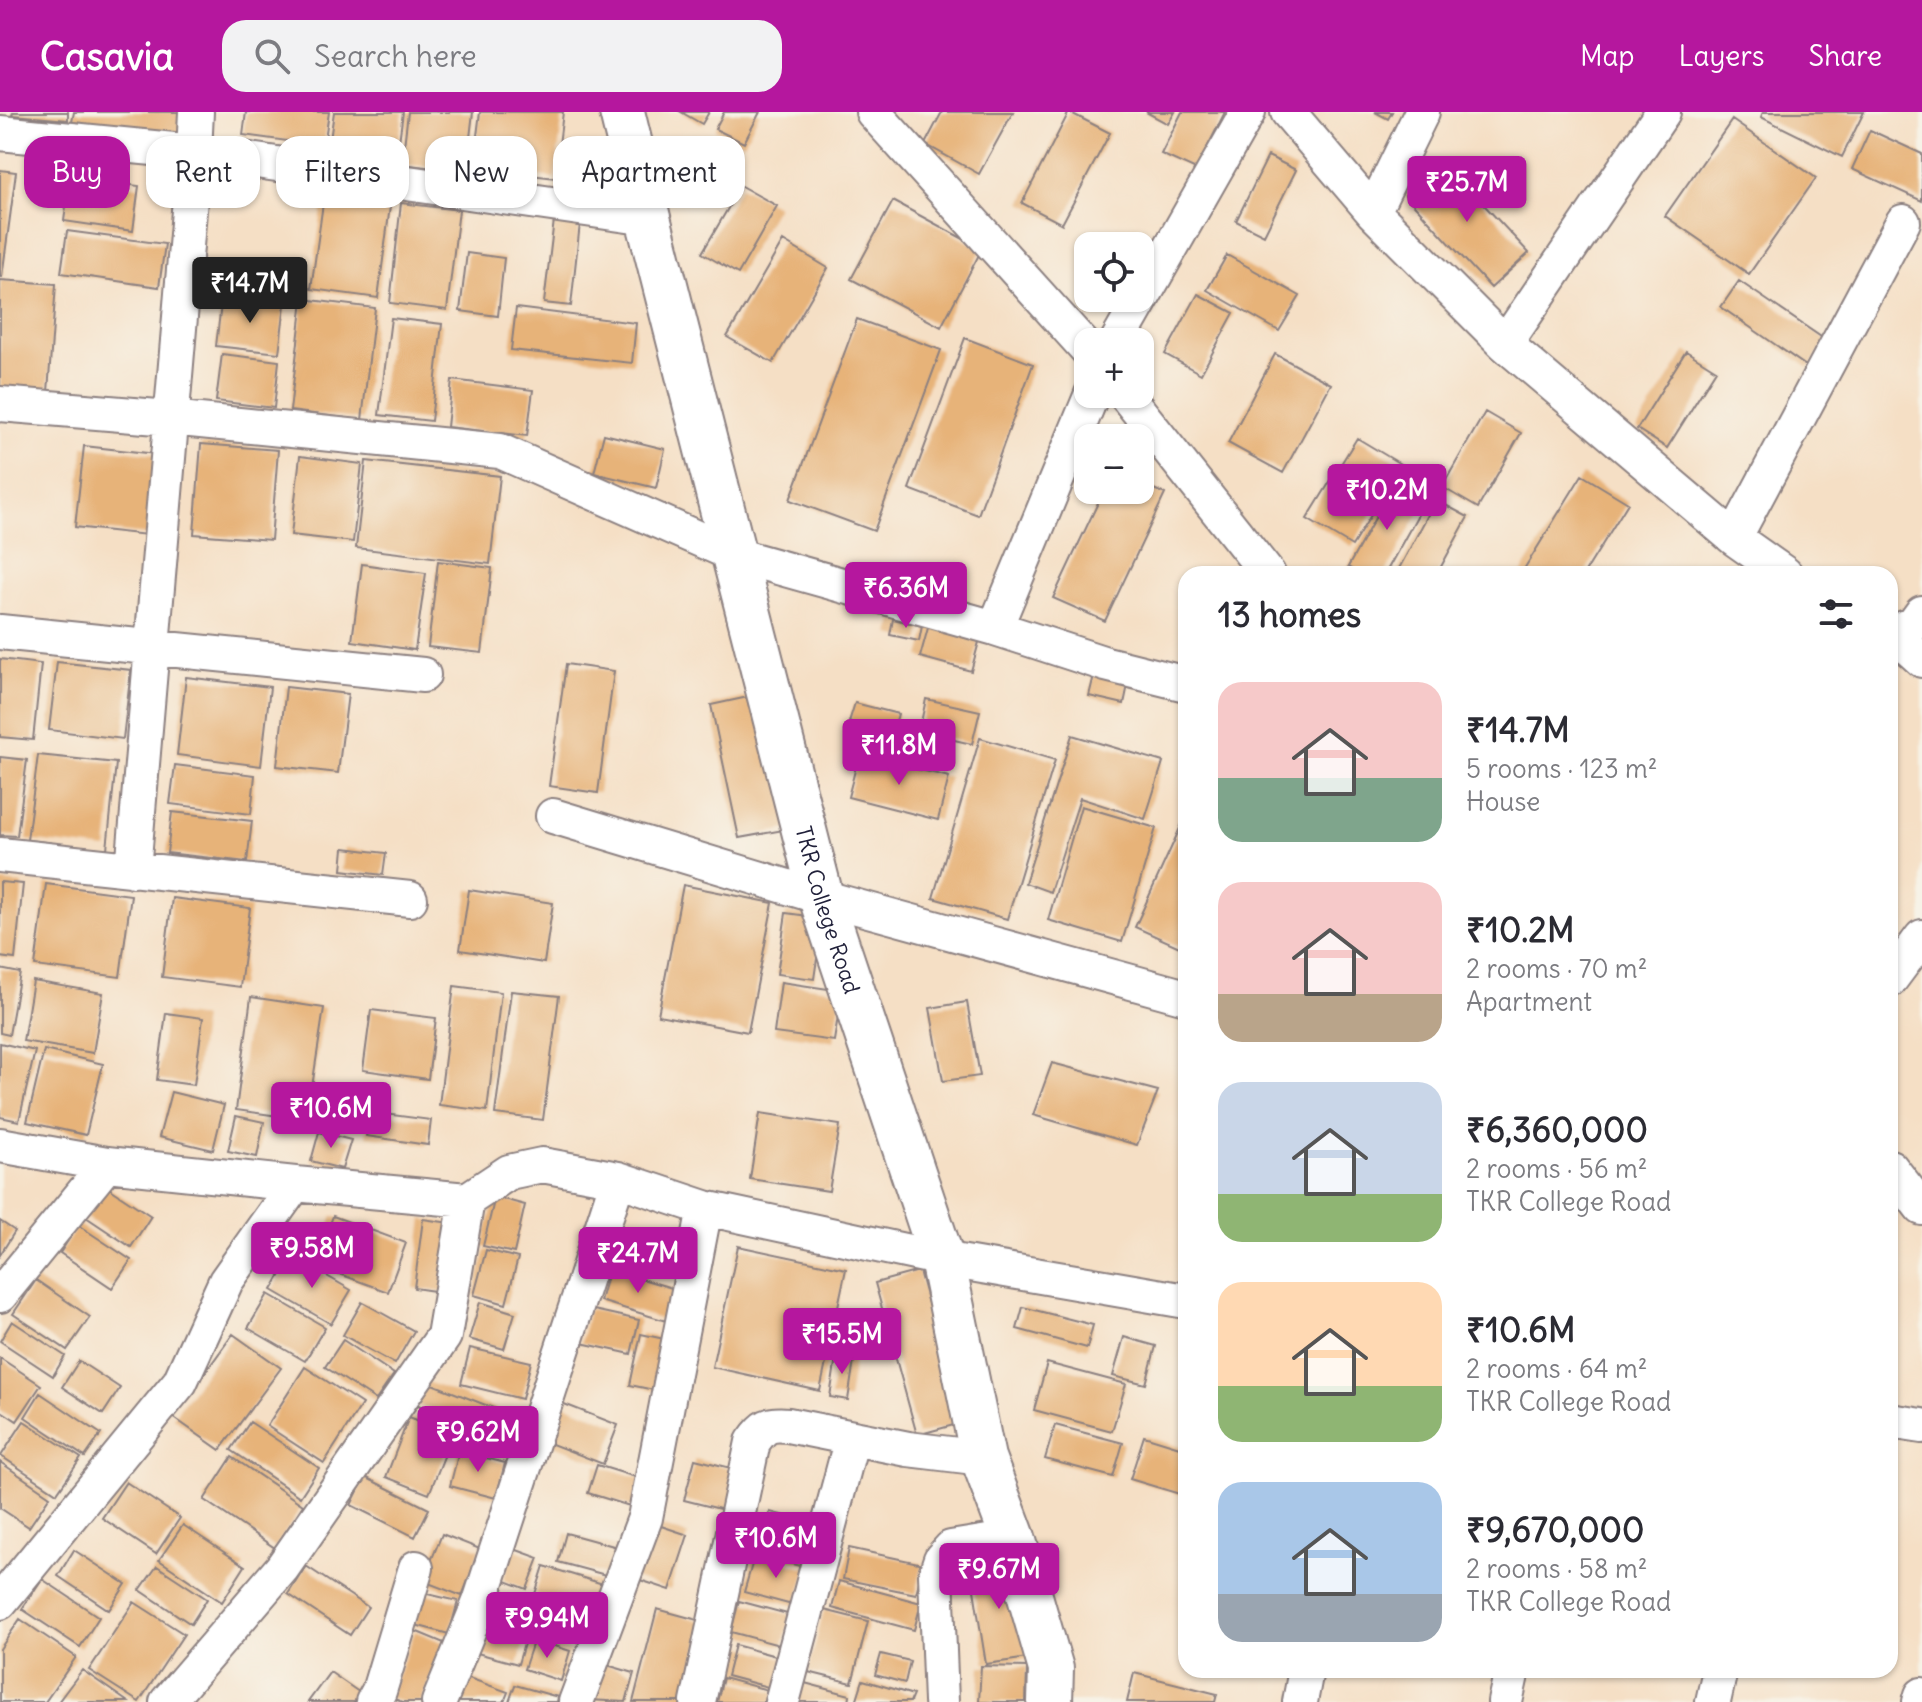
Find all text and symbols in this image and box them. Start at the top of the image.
search box [222,20,782,92]
text: Casavia [40,33,174,80]
icon: search [250,34,294,78]
text: Search here [314,37,477,75]
text: Map [1580,38,1635,74]
text: Layers [1679,38,1765,74]
text: Share [1809,38,1882,74]
chip: Buy [24,136,130,208]
chip: Rent [146,136,260,208]
chip: Filters [276,136,409,208]
chip: New [425,136,537,208]
chip: Apartment [553,136,745,208]
pin: ₹25.7M [1402,156,1532,224]
text: ₹25.7M [1425,165,1509,198]
map controls [1074,232,1154,504]
button: locate [1074,232,1154,312]
pin: ₹14.7M [185,257,315,325]
text: ₹14.7M [210,266,290,299]
button: + [1074,328,1154,408]
button: − [1074,424,1154,504]
pin: ₹10.2M [1322,464,1452,532]
text: ₹10.2M [1345,473,1429,506]
pin: ₹6.36M [841,562,971,630]
text: ₹6.36M [863,571,949,604]
icon: filters [1814,592,1858,636]
text: 13 homes [1218,593,1361,636]
text: ₹14.7M [1466,708,1570,751]
icon: home [1282,714,1378,810]
pin: ₹11.8M [834,719,964,787]
text: ₹11.8M [861,728,938,761]
text: 5 rooms · 123 m² [1466,752,1658,785]
text: House [1466,785,1540,818]
street label: TKR College Road [789,823,866,997]
text: ₹10.2M [1466,908,1575,951]
icon: home [1282,914,1378,1010]
text: 2 rooms · 70 m² [1466,952,1647,985]
text: Apartment [1466,985,1592,1018]
pin: ₹10.6M [266,1082,396,1150]
text: ₹10.6M [289,1091,373,1124]
text: ₹6,360,000 [1466,1108,1648,1151]
icon: home [1282,1114,1378,1210]
text: 2 rooms · 56 m² [1466,1152,1647,1185]
text: TKR College Road [1466,1185,1671,1218]
pin: ₹9.58M [247,1222,377,1290]
pin: ₹24.7M [573,1227,703,1295]
text: ₹9.58M [269,1231,355,1264]
text: ₹24.7M [597,1236,679,1269]
pin: ₹15.5M [777,1308,907,1376]
text: ₹10.6M [1466,1308,1576,1351]
icon: home [1282,1314,1378,1410]
text: ₹15.5M [801,1317,883,1350]
text: 2 rooms · 64 m² [1466,1352,1648,1385]
text: TKR College Road [1466,1385,1671,1418]
pin: ₹9.62M [413,1406,543,1474]
text: ₹9.62M [435,1415,521,1448]
text: ₹9,670,000 [1466,1508,1644,1551]
pin: ₹10.6M [711,1512,841,1580]
icon: home [1282,1514,1378,1610]
text: ₹10.6M [734,1521,818,1554]
pin: ₹9.67M [934,1543,1064,1611]
text: ₹9.67M [957,1552,1041,1585]
text: 2 rooms · 58 m² [1466,1552,1647,1585]
text: TKR College Road [1466,1585,1671,1618]
pin: ₹9.94M [482,1592,612,1660]
text: ₹9.94M [504,1601,590,1634]

